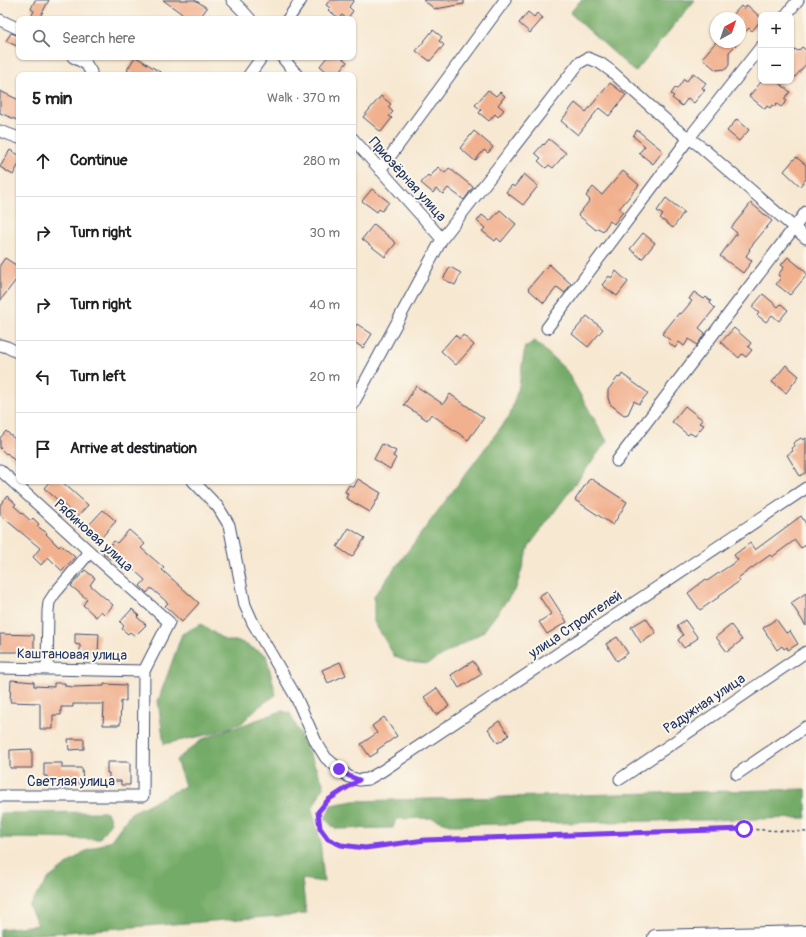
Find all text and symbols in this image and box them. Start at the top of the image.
north arrow [710,12,746,48]
map controls [758,12,794,84]
button: + [758,12,794,48]
search box [16,16,356,60]
icon: search [30,27,52,49]
text: Search here [62,29,135,48]
button: − [758,48,794,84]
text: 5 min [32,88,72,109]
text: Walk · 370 m [267,90,340,106]
street label: Приозёрная улица [365,134,450,225]
icon: ahead [32,150,54,172]
text: Continue [70,151,128,170]
text: 280 m [303,153,340,169]
icon: right [32,222,54,244]
text: Turn right [70,223,131,242]
text: 30 m [310,225,340,241]
icon: right [32,294,54,316]
text: Turn right [70,295,131,314]
text: 40 m [309,297,340,313]
icon: left [32,366,54,388]
text: Turn left [70,367,126,386]
text: 20 m [309,369,340,385]
icon: arrive [32,438,54,460]
text: Arrive at destination [70,439,197,458]
street label: Рябиновая улица [51,496,137,575]
street label: улица Строителей [525,587,625,662]
street label: Каштановая улица [17,645,127,664]
street label: Радужная улица [660,670,748,737]
route end [330,760,348,778]
street label: Светлая улица [27,773,115,790]
route start [735,820,753,838]

